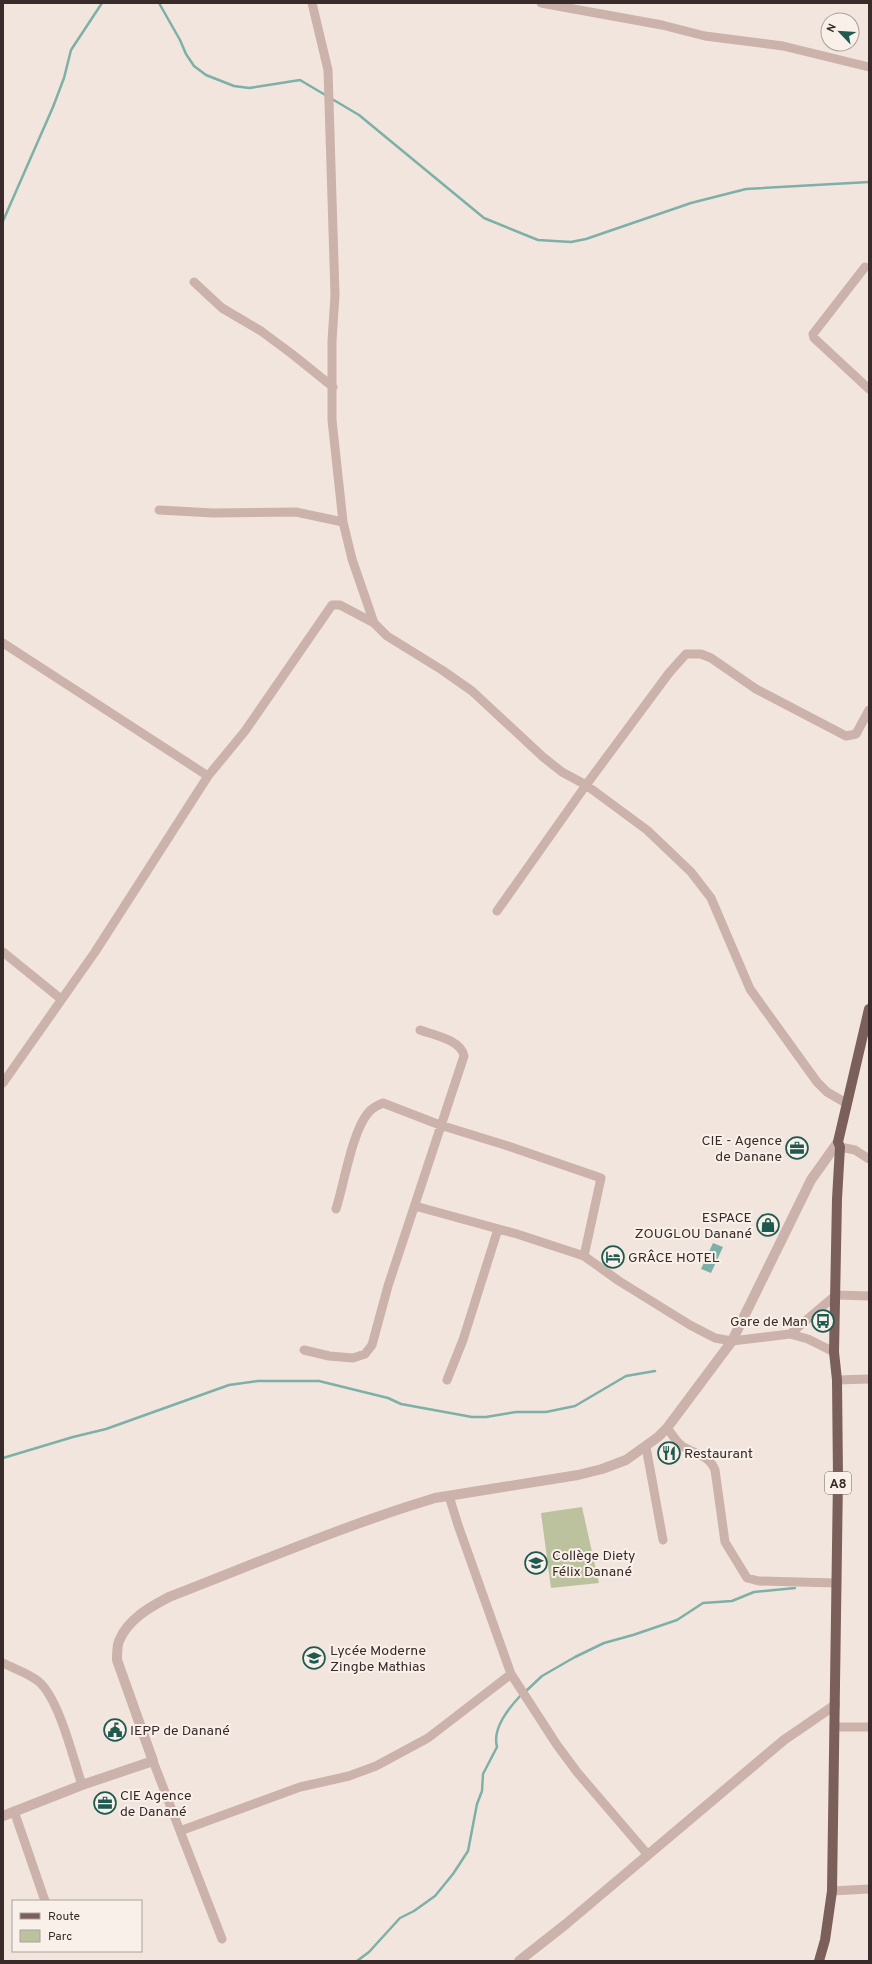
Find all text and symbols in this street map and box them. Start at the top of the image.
north arrow [820,12,860,52]
text: N [824,22,840,35]
place label: CIE - Agence de Danane [702,1133,782,1166]
office icon: CIE - Agence de Danane [784,1135,810,1161]
place label: ESPACE ZOUGLOU Danané [634,1210,752,1243]
shop icon: ESPACE ZOUGLOU Danané [755,1212,781,1238]
hotel icon: GRÂCE HOTEL [600,1244,626,1270]
place label: GRÂCE HOTEL [628,1249,720,1267]
bus stop icon: Gare de Man [810,1308,836,1334]
place label: Gare de Man [730,1314,808,1331]
restaurant icon: Restaurant [656,1440,682,1466]
place label: Restaurant [684,1446,753,1463]
road number: A8 [825,1472,851,1494]
place label: Collège Diety Félix Danané [552,1548,635,1581]
school or university icon: Collège Diety Félix Danané [523,1550,549,1576]
place label: Lycée Moderne Zingbe Mathias [330,1643,426,1676]
school or university icon: Lycée Moderne Zingbe Mathias [301,1645,327,1671]
public building icon: IEPP de Danané [102,1717,128,1743]
place label: IEPP de Danané [130,1723,230,1740]
place label: CIE Agence de Danané [120,1788,192,1821]
office icon: CIE Agence de Danané [92,1790,118,1816]
legend [12,1900,142,1952]
text: Route [48,1909,80,1925]
text: Parc [48,1929,72,1945]

